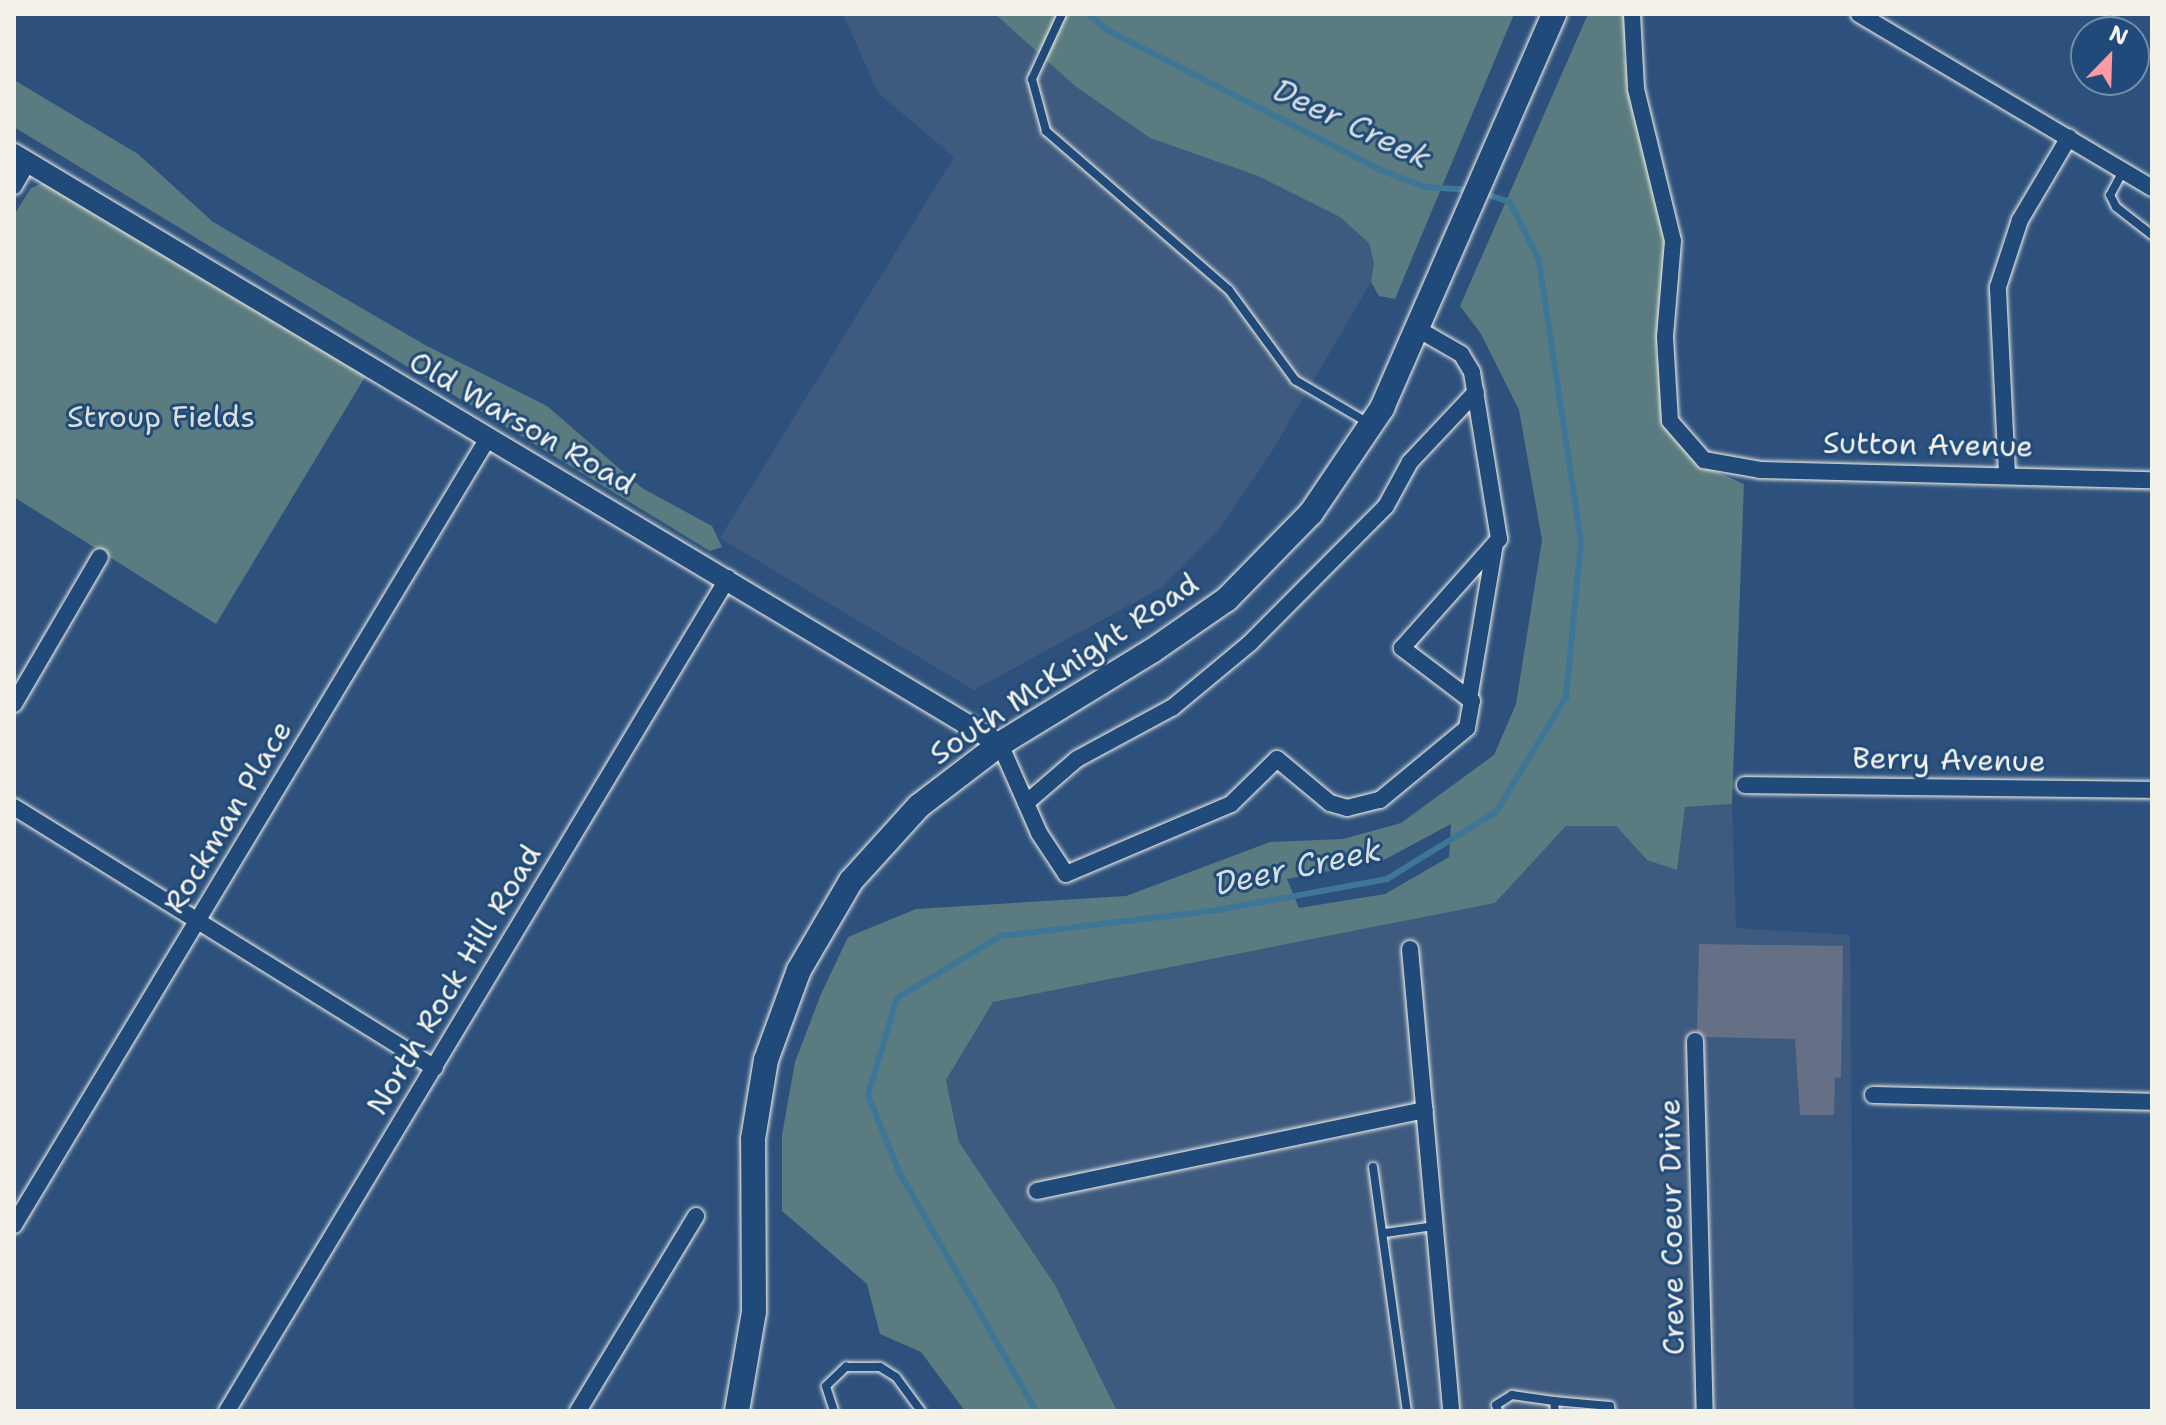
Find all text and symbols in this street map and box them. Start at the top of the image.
north arrow [2070,16,2150,96]
text: N [2105,19,2132,52]
water label: Deer Creek [1267,71,1437,177]
street label: Old Warson Road [403,344,641,502]
park label: Stroup Fields [67,399,255,435]
street label: Sutton Avenue [1823,425,2033,465]
street label: South McKnight Road [923,566,1205,772]
street label: Rockman Place [156,714,300,920]
street label: Berry Avenue [1852,740,2046,780]
water label: Deer Creek [1211,831,1385,903]
street label: North Rock Hill Road [359,838,549,1122]
street label: Creve Coeur Drive [1652,1098,1692,1356]

